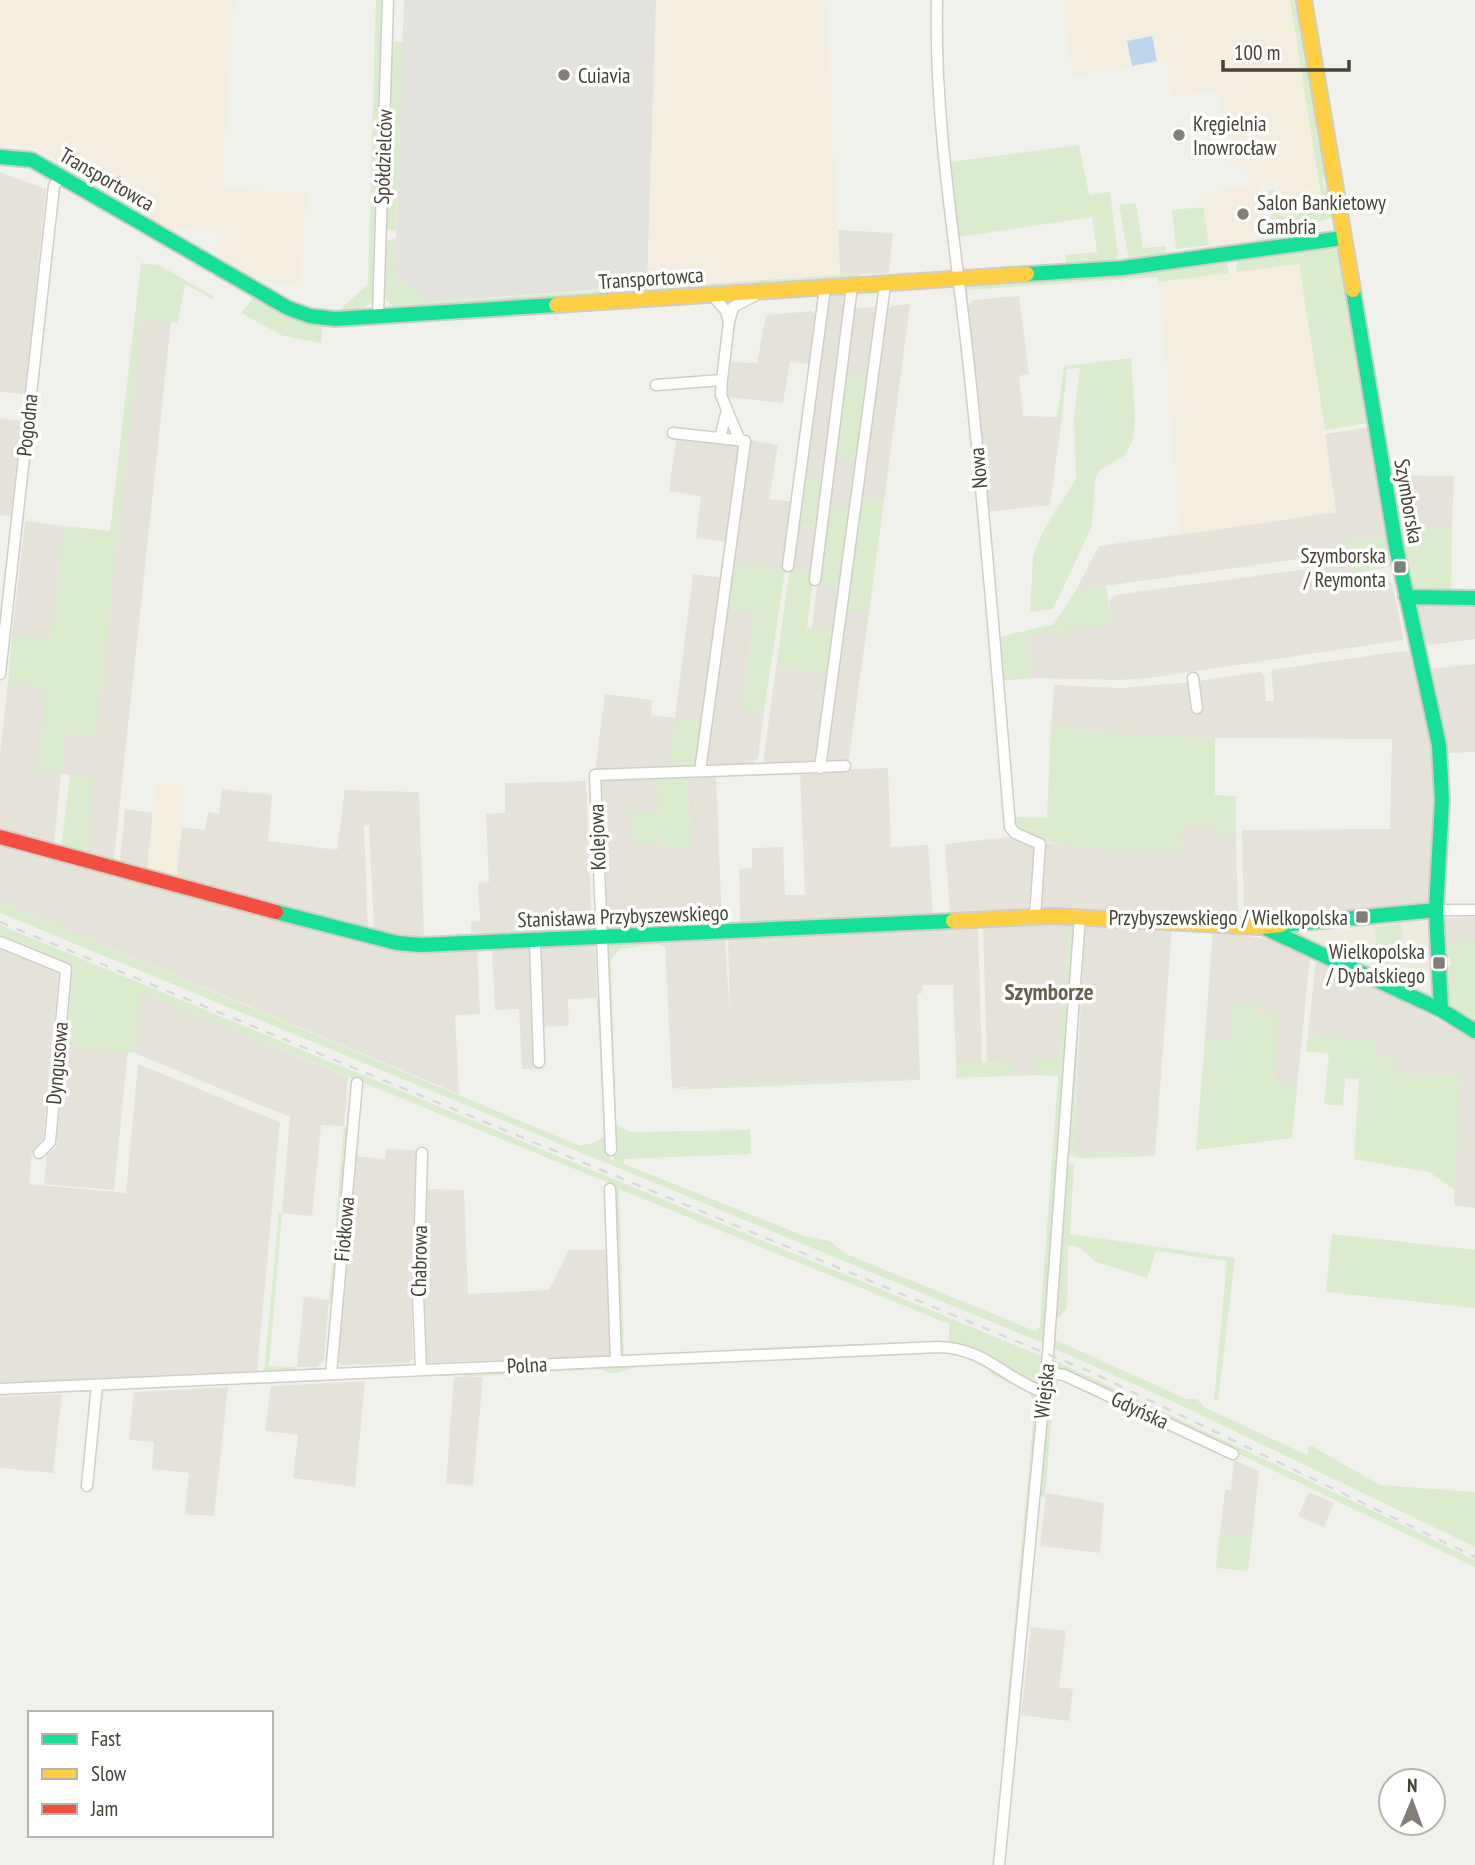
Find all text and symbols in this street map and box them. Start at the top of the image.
scale bar [1223,28,1349,72]
text: 100 m [1234,39,1280,66]
place label: Cuiavia [578,62,631,89]
marker: Cuiavia [556,67,572,83]
street label: Spółdzielców [368,108,398,205]
place label: Kręgielnia Inowrocław [1193,110,1277,161]
marker: Kręgielnia Inowrocław [1171,127,1187,143]
street label: Transportowca [55,141,159,217]
place label: Salon Bankietowy Cambria [1257,189,1386,240]
marker: Salon Bankietowy Cambria [1235,206,1251,222]
street label: Transportowca [598,261,704,295]
street label: Pogodna [10,392,44,458]
street label: Nowa [963,446,993,490]
street label: Szymborska [1388,457,1430,545]
place label: Szymborska / Reymonta [1300,542,1386,593]
marker: Szymborska / Reymonta [1392,559,1408,575]
street label: Kolejowa [582,803,612,871]
street label: Stanisława Przybyszewskiego [517,899,729,933]
place label: Przybyszewskiego / Wielkopolska [1109,904,1348,931]
marker: Przybyszewskiego / Wielkopolska [1354,909,1370,925]
place label: Wielkopolska / Dybalskiego [1326,938,1425,989]
marker: Wielkopolska / Dybalskiego [1431,955,1447,971]
district label: Szymborze [1005,977,1094,1006]
street label: Dyngusowa [40,1021,74,1105]
street label: Fiołkowa [328,1196,360,1262]
street label: Chabrowa [405,1225,433,1297]
street label: Polna [506,1350,548,1380]
street label: Wiejska [1028,1362,1060,1420]
street label: Gdyńska [1107,1385,1173,1435]
legend [28,1711,273,1837]
text: Fast [91,1725,121,1752]
text: Slow [91,1760,127,1787]
north arrow [1377,1767,1447,1837]
text: N [1407,1773,1418,1797]
text: Jam [90,1795,118,1822]

